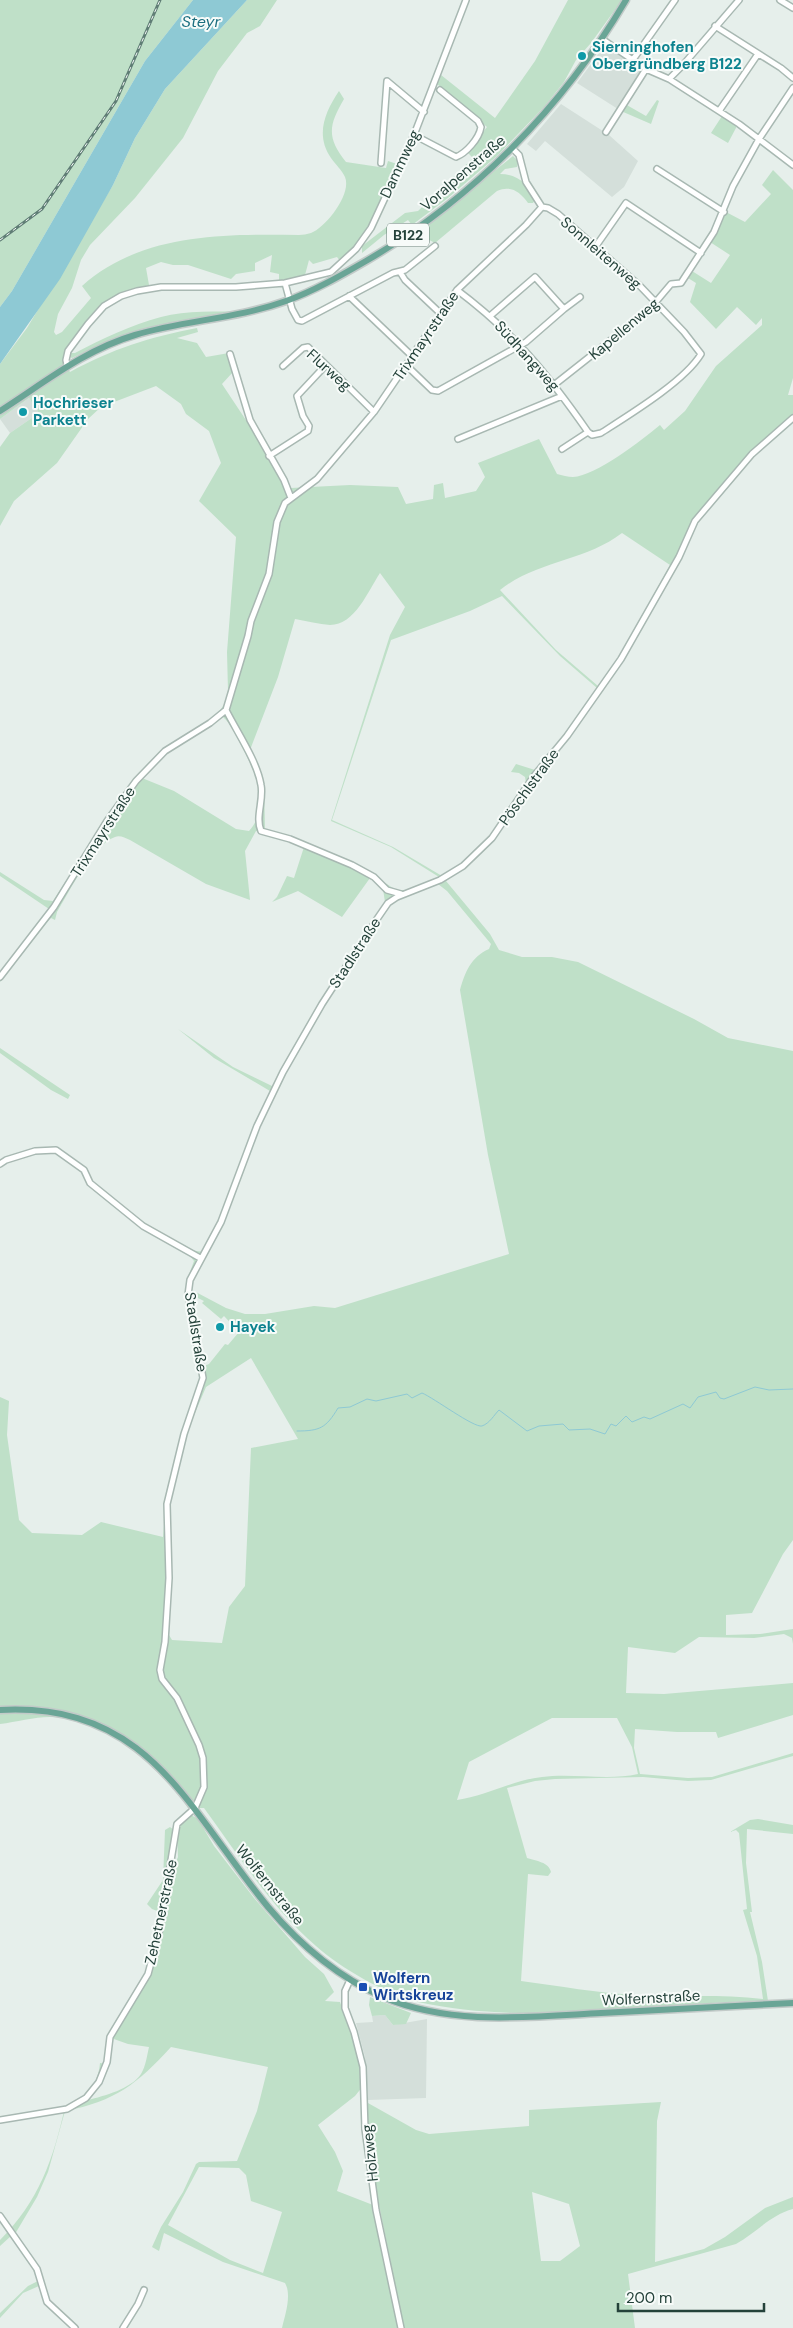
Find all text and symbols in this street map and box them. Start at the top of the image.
water label: Steyr [182,11,221,32]
place label: Sierninghofen Obergründberg B122 [592,37,742,74]
marker: Sierninghofen Obergründberg B122 [576,50,588,62]
street label: Dammweg [375,127,425,201]
street label: Voralpenstraße [416,131,510,215]
street label: Sonnleitenweg [556,212,646,294]
road number: B122 [387,224,429,246]
street label: Trixmayrstraße [389,287,463,385]
street label: Kapellenweg [585,294,663,364]
street label: Südhangweg [490,316,564,396]
street label: Flurweg [302,345,356,395]
place label: Hochrieser Parkett [33,393,114,430]
marker: Hochrieser Parkett [17,406,29,418]
street label: Pöschlstraße [494,745,564,829]
street label: Trixmayrstraße [66,783,140,881]
street label: Stadlstraße [325,914,385,992]
street label: Stadlstraße [180,1291,212,1373]
place label: Hayek [230,1317,276,1337]
marker: Hayek [214,1321,226,1333]
street label: Wolfernstraße [231,1840,309,1930]
street label: Zehetnerstraße [140,1858,182,1966]
place label: Wolfern Wirtskreuz [373,1968,453,2005]
marker: Wolfern Wirtskreuz [357,1981,369,1993]
street label: Wolfernstraße [601,1985,701,2011]
street label: Holzweg [357,2123,383,2183]
scale bar [618,2280,764,2312]
text: 200 m [626,2288,672,2308]

